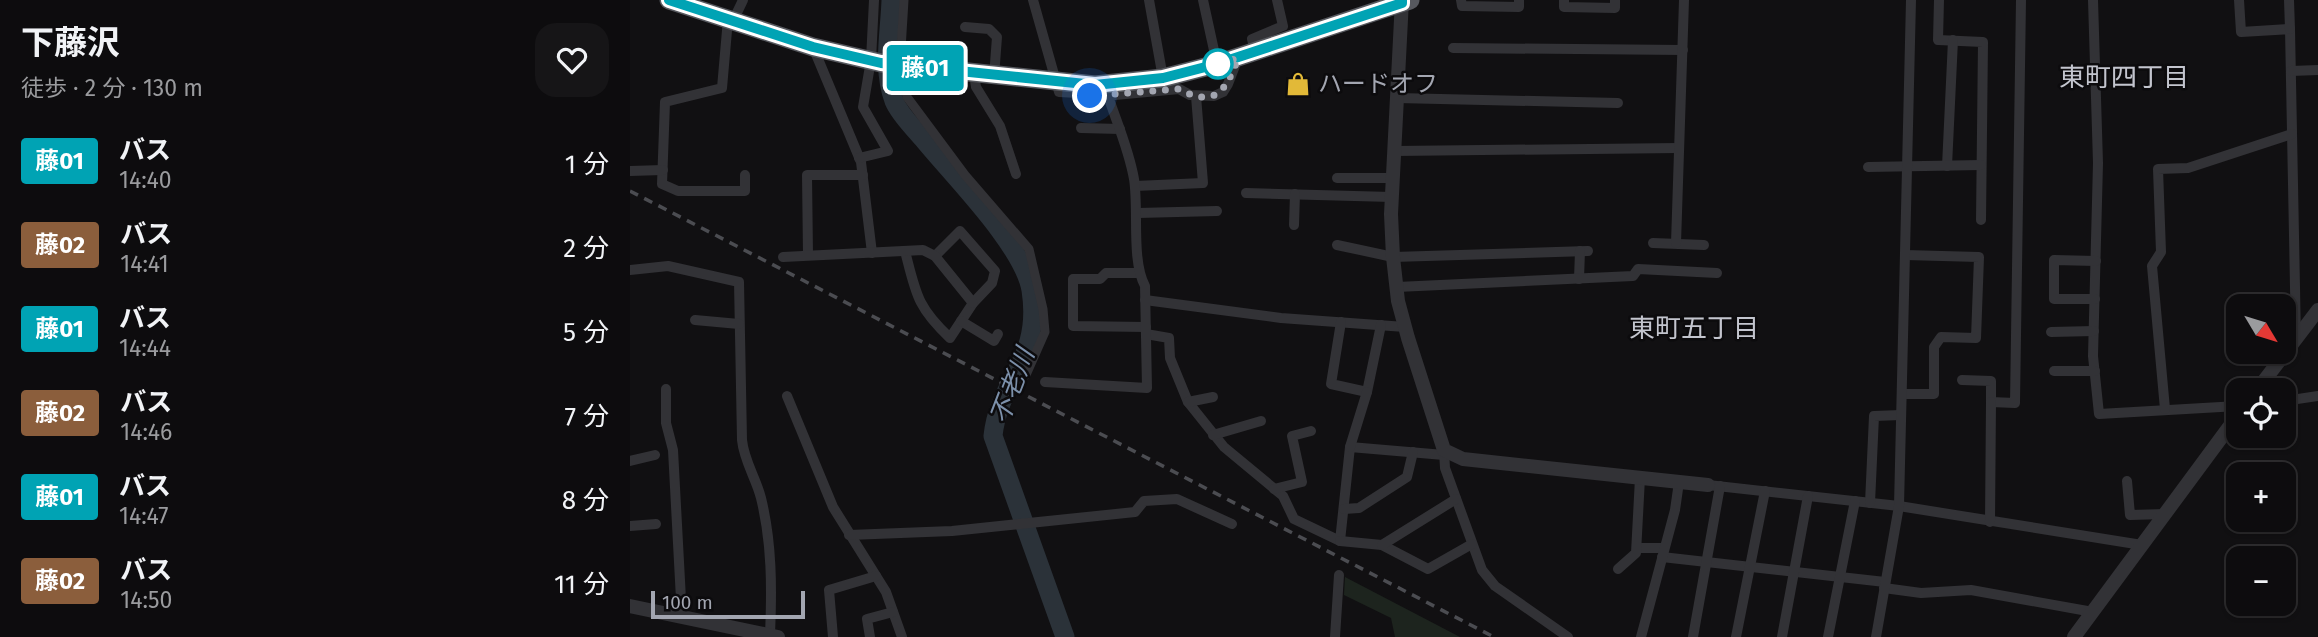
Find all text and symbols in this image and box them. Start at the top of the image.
text: 下藤沢 [21,23,120,63]
button: heart [535,23,609,97]
line badge: 藤01 [885,45,965,91]
unlabelled marker [1203,49,1233,79]
text: 藤01 [901,54,949,82]
district label: 東町四丁目 [2059,62,2189,93]
shop icon: ハードオフ [1284,70,1312,98]
place label: ハードオフ [1318,70,1438,98]
text: 徒歩 · 2 分 · 130 m [21,74,203,102]
your location [1072,78,1107,113]
text: バス [119,135,171,166]
text: 藤01 [35,147,84,175]
text: 1 分 [565,149,609,180]
text: 14:40 [119,166,172,194]
text: バス [120,219,172,250]
text: 藤02 [35,231,85,259]
text: 2 分 [563,233,609,264]
text: 14:41 [120,250,169,278]
north arrow [2226,294,2296,364]
map controls [2226,294,2296,616]
text: バス [119,303,171,334]
district label: 東町五丁目 [1629,313,1759,344]
text: 藤01 [35,315,84,343]
text: 5 分 [563,317,609,348]
text: 14:44 [119,334,171,362]
water label: 不老川 [984,341,1042,428]
button: locate [2226,378,2296,448]
text: バス [120,387,172,418]
text: 藤02 [35,399,85,427]
text: 7 分 [565,401,609,432]
text: 14:46 [120,418,172,446]
button: + [2226,462,2296,532]
text: バス [119,471,171,502]
text: 藤01 [35,483,84,511]
text: 8 分 [562,485,609,516]
text: 14:47 [119,502,169,530]
button: − [2226,546,2296,616]
text: バス [120,555,172,586]
text: 藤02 [35,567,85,595]
text: 11 分 [554,569,609,600]
text: 14:50 [120,586,172,614]
scale bar [651,588,805,620]
text: 100 m [662,591,713,614]

